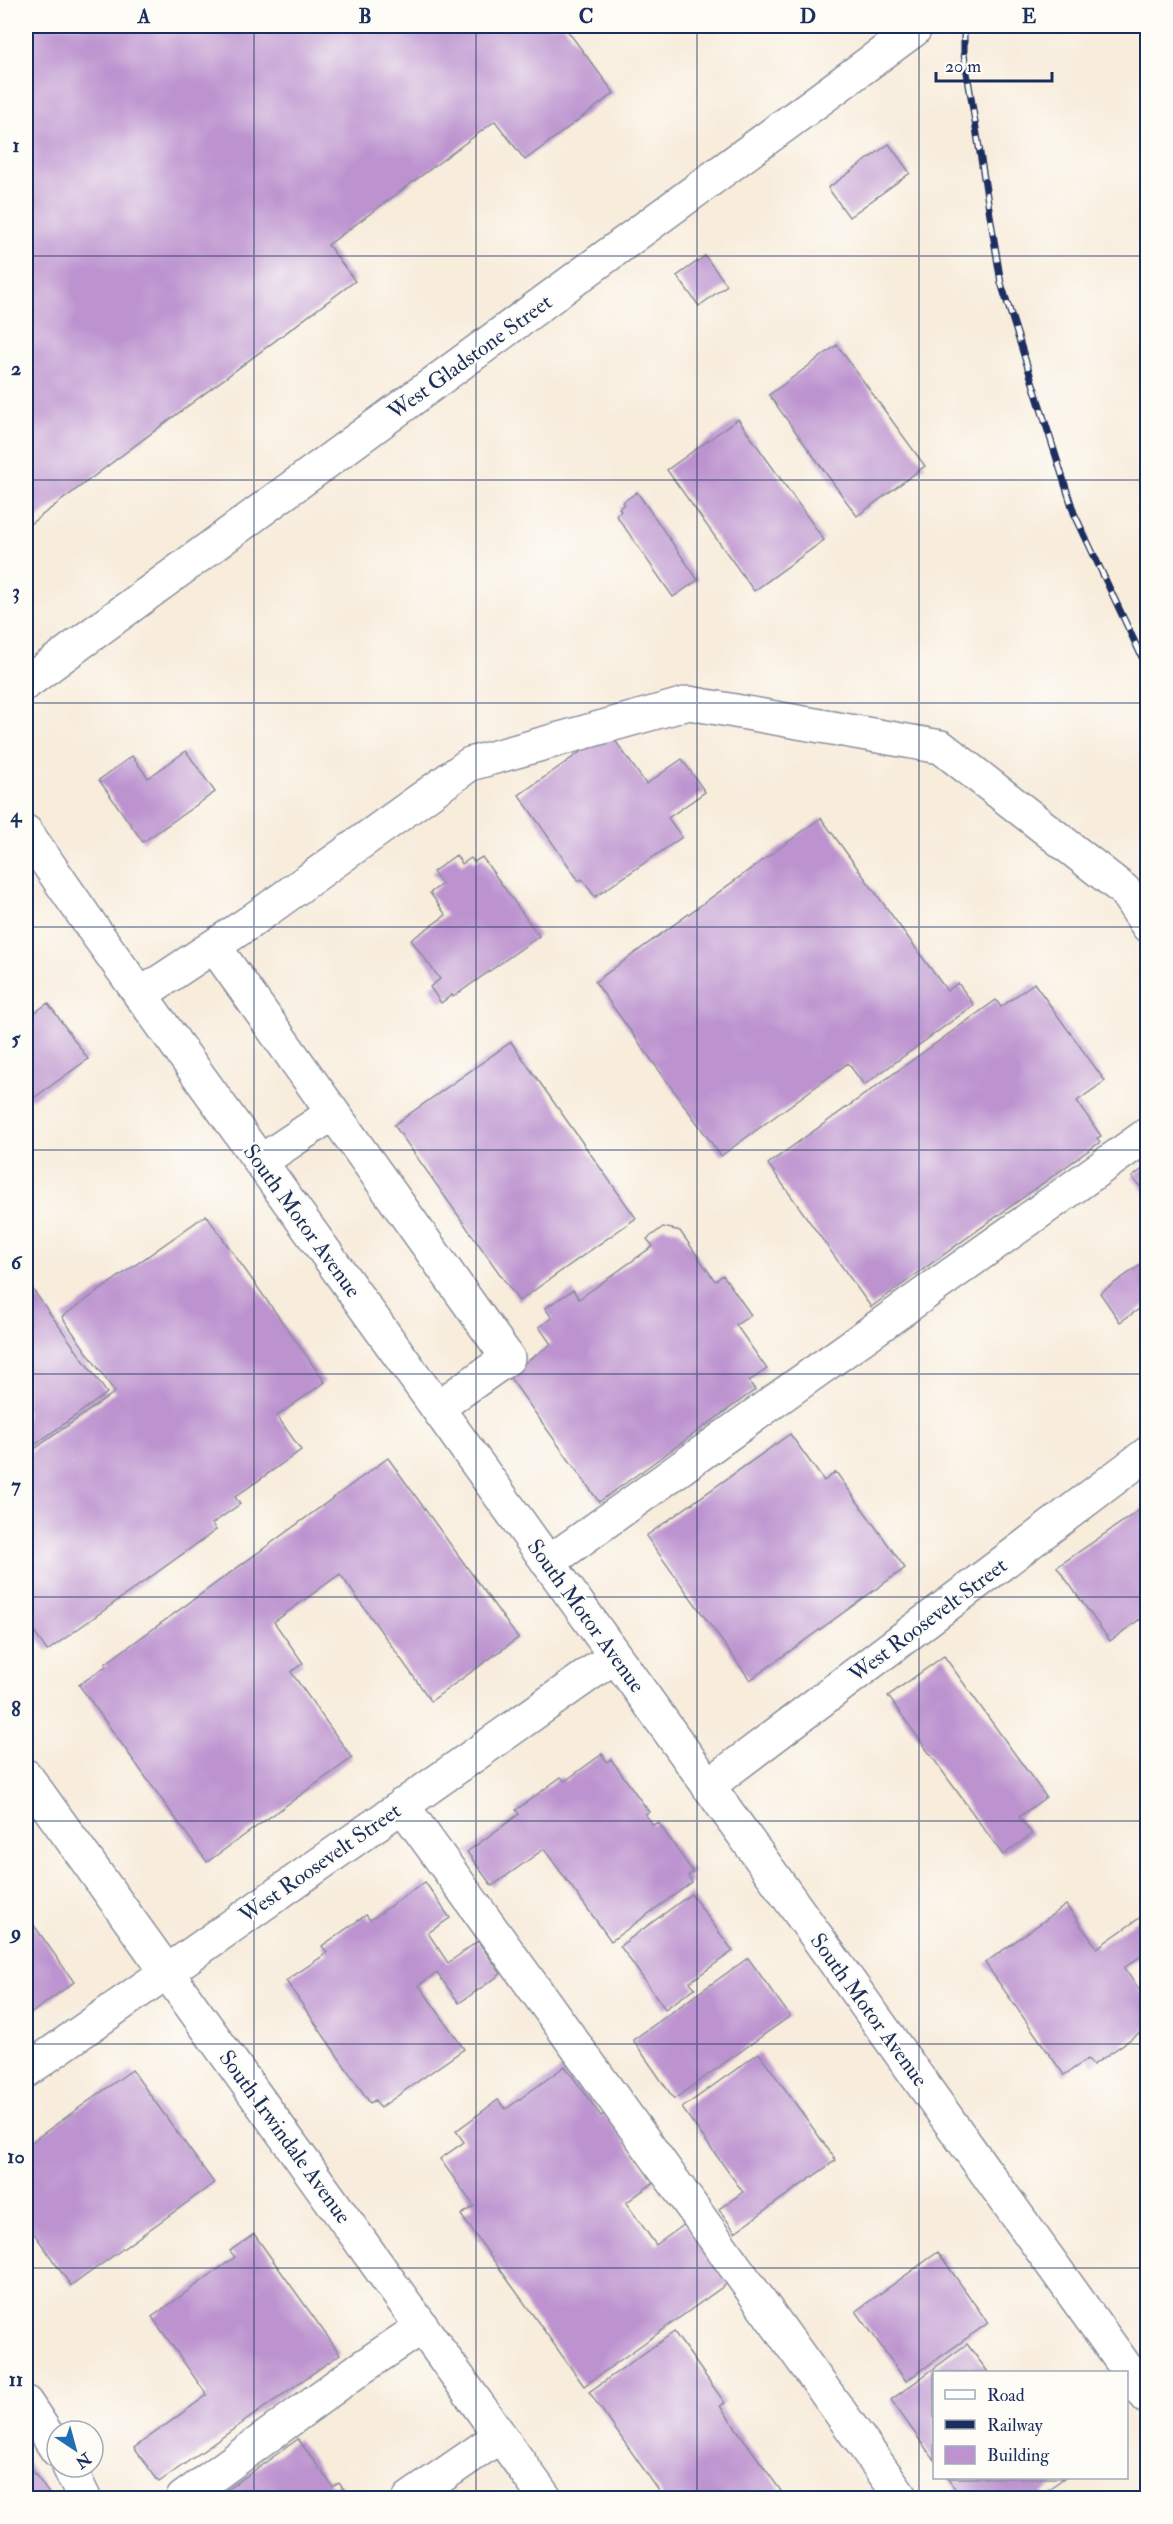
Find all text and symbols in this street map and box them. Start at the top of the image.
text: A [137,4,151,29]
text: B [358,4,372,29]
text: C [579,4,593,29]
text: D [800,4,816,29]
text: E [1022,4,1037,29]
scale bar [936,45,1052,83]
text: 20 m [945,55,981,78]
text: 1 [12,133,20,158]
street label: West Gladstone Street [382,288,558,427]
text: 2 [11,356,21,381]
text: 3 [12,579,20,604]
text: 4 [10,803,23,828]
text: 5 [12,1026,22,1051]
street label: South Motor Avenue [237,1139,367,1303]
text: 6 [11,1250,23,1275]
text: 7 [11,1473,21,1498]
street label: South Motor Avenue [521,1534,651,1698]
street label: West Roosevelt Street [842,1551,1013,1689]
text: 8 [11,1697,21,1722]
street label: West Roosevelt Street [233,1797,406,1930]
text: 9 [9,1920,21,1945]
street label: South Motor Avenue [804,1928,934,2092]
street label: South Irwindale Avenue [212,2045,358,2229]
text: 10 [7,2144,25,2169]
text: 11 [9,2367,23,2392]
legend [933,2371,1128,2479]
text: Road [987,2384,1025,2407]
text: Railway [987,2414,1044,2437]
north arrow [45,2419,105,2479]
text: Building [987,2444,1050,2467]
text: N [71,2447,96,2473]

